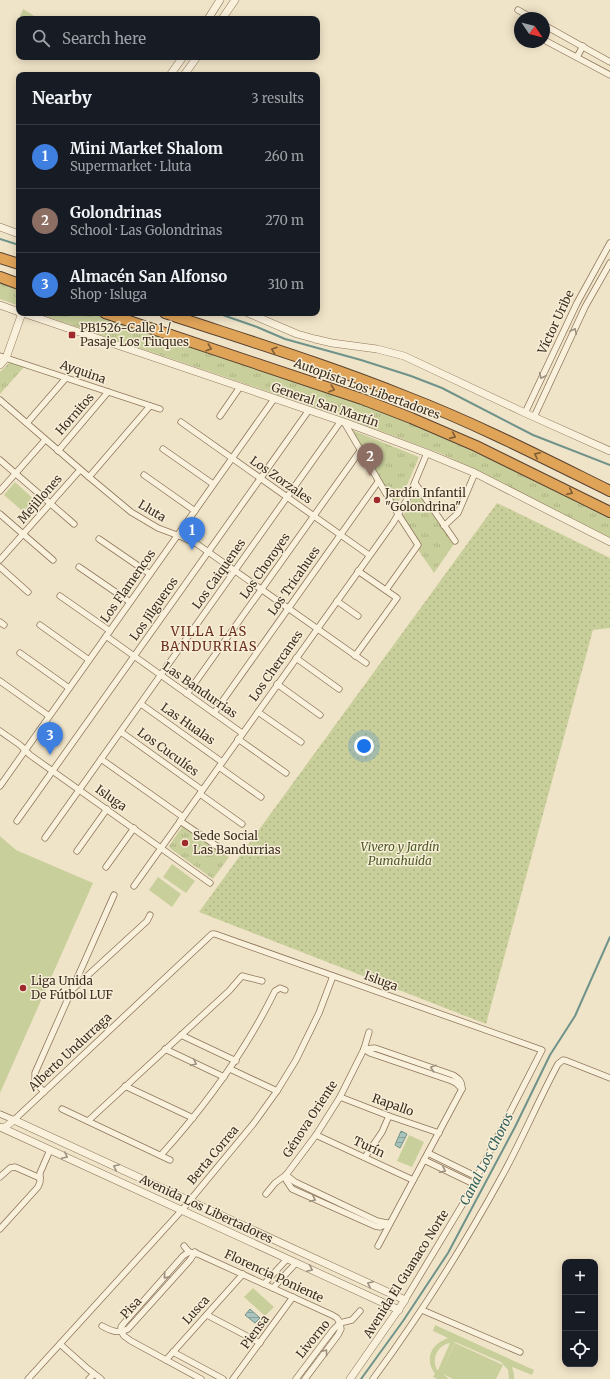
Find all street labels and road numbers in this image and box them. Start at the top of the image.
street label: Víctor Uribe [534,287,577,357]
street label: Autopista Los Libertadores [291,355,442,422]
street label: Ayquina [57,356,109,387]
street label: General San Martín [269,379,381,430]
street label: Hornitos [52,390,97,438]
street label: Los Zorzales [247,453,315,507]
street label: Mejillones [14,471,65,526]
street label: Lluta [136,497,169,525]
street label: Los Choroyes [236,530,293,602]
street label: Los Caiquenes [189,536,248,612]
street label: Los Tricahues [264,543,323,618]
street label: Los Flamencos [97,546,158,625]
street label: Los Jilgueros [126,574,181,643]
street label: Los Chercanes [246,627,306,704]
street label: Las Bandurrias [160,658,241,721]
street label: Las Hualas [158,700,218,748]
street label: Los Cuculíes [135,724,202,779]
street label: Isluga [93,781,130,814]
street label: Isluga [362,968,401,994]
street label: Alberto Undurraga [24,1009,115,1095]
street label: Génova Oriente [279,1077,340,1160]
street label: Rapallo [370,1090,416,1119]
street label: Berta Correa [184,1122,242,1187]
street label: Turín [351,1133,387,1160]
street label: Avenida Los Libertadores [136,1171,275,1246]
street label: Avenida El Guanaco Norte [359,1207,451,1342]
street label: Florencia Poniente [222,1246,326,1305]
street label: Lusca [179,1292,213,1327]
street label: Pisa [117,1293,145,1322]
street label: Piensa [237,1311,272,1352]
street label: Livorno [293,1316,333,1361]

